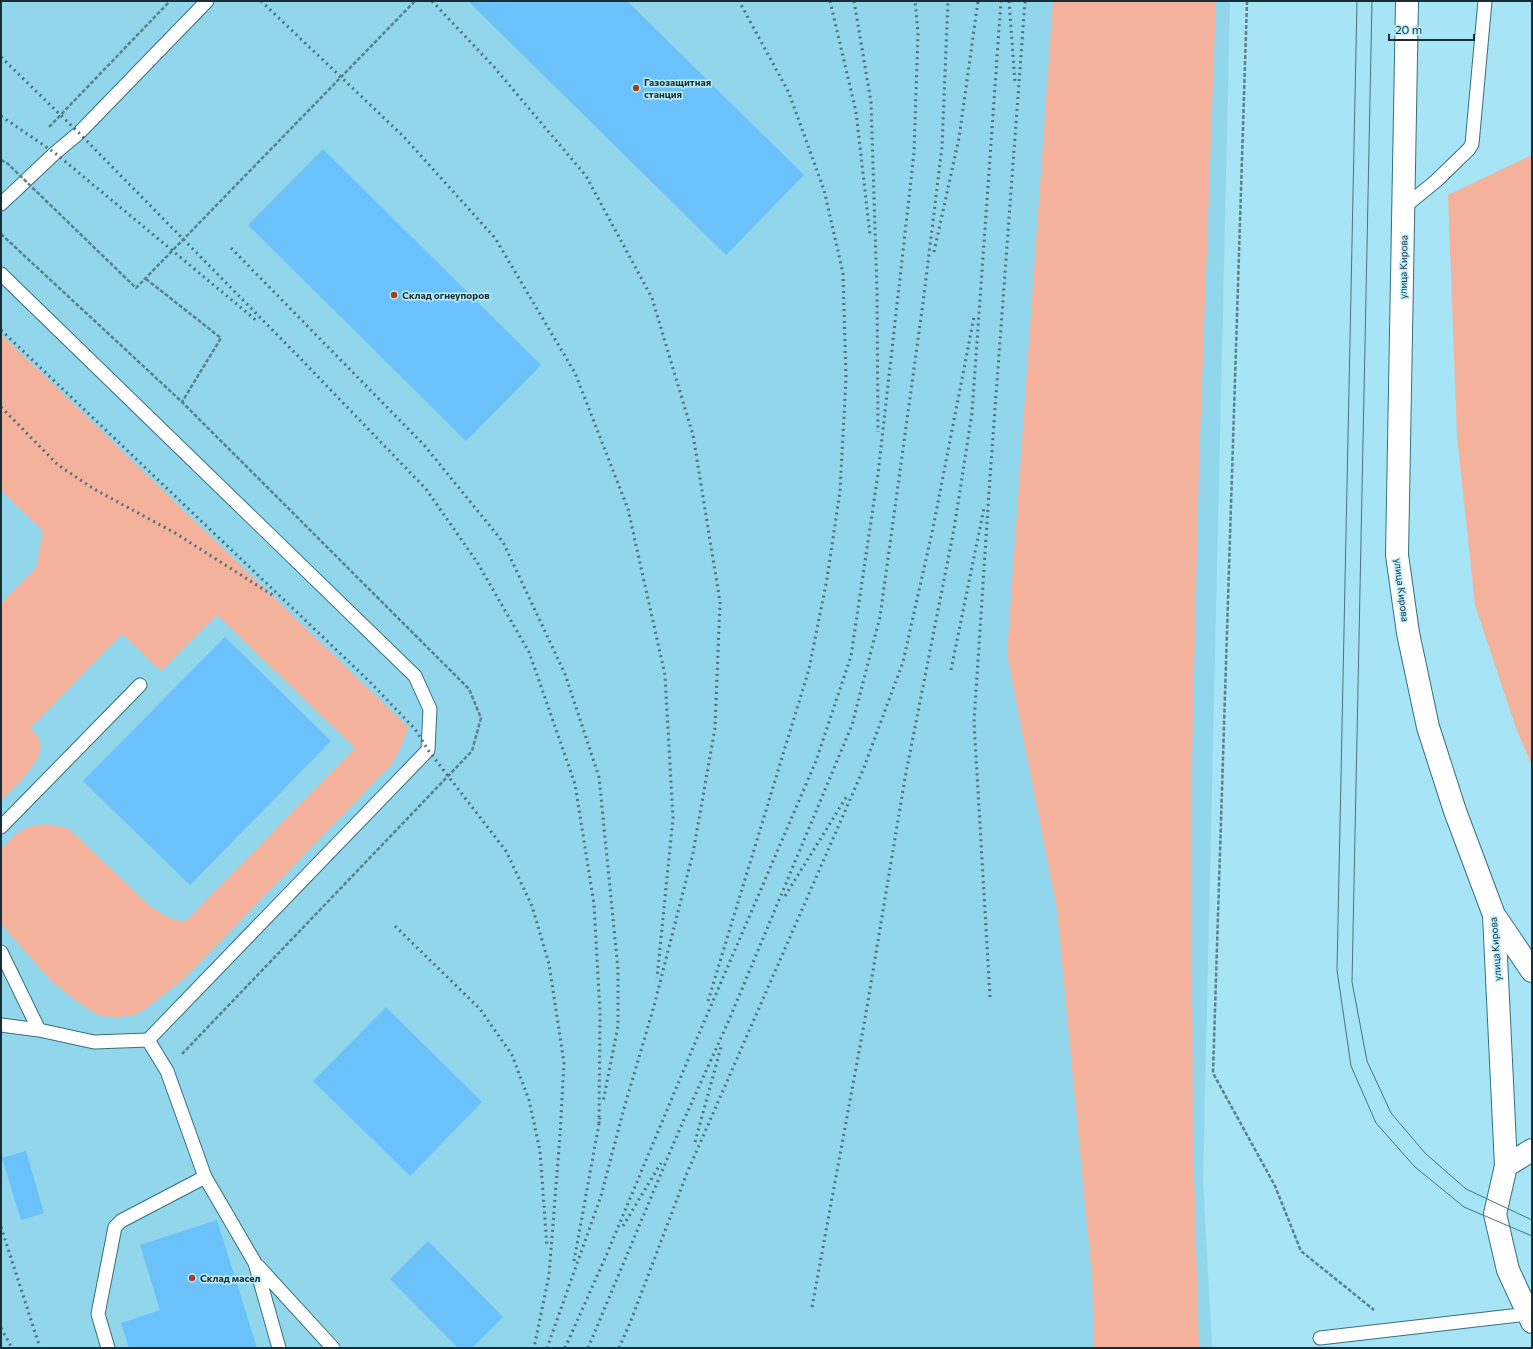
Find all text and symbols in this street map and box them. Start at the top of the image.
scale bar [1389,16,1474,42]
text: 20 m [1395,22,1422,36]
place label: Газозащитная станция [644,76,711,100]
marker: Газозащитная станция [631,83,641,93]
street label: улица Кирова [1396,235,1410,299]
place label: Склад огнеупоров [402,289,490,301]
marker: Склад огнеупоров [389,290,399,300]
street label: улица Кирова [1392,557,1412,623]
street label: улица Кирова [1487,917,1503,981]
place label: Склад масел [200,1272,261,1284]
marker: Склад масел [187,1273,197,1283]

